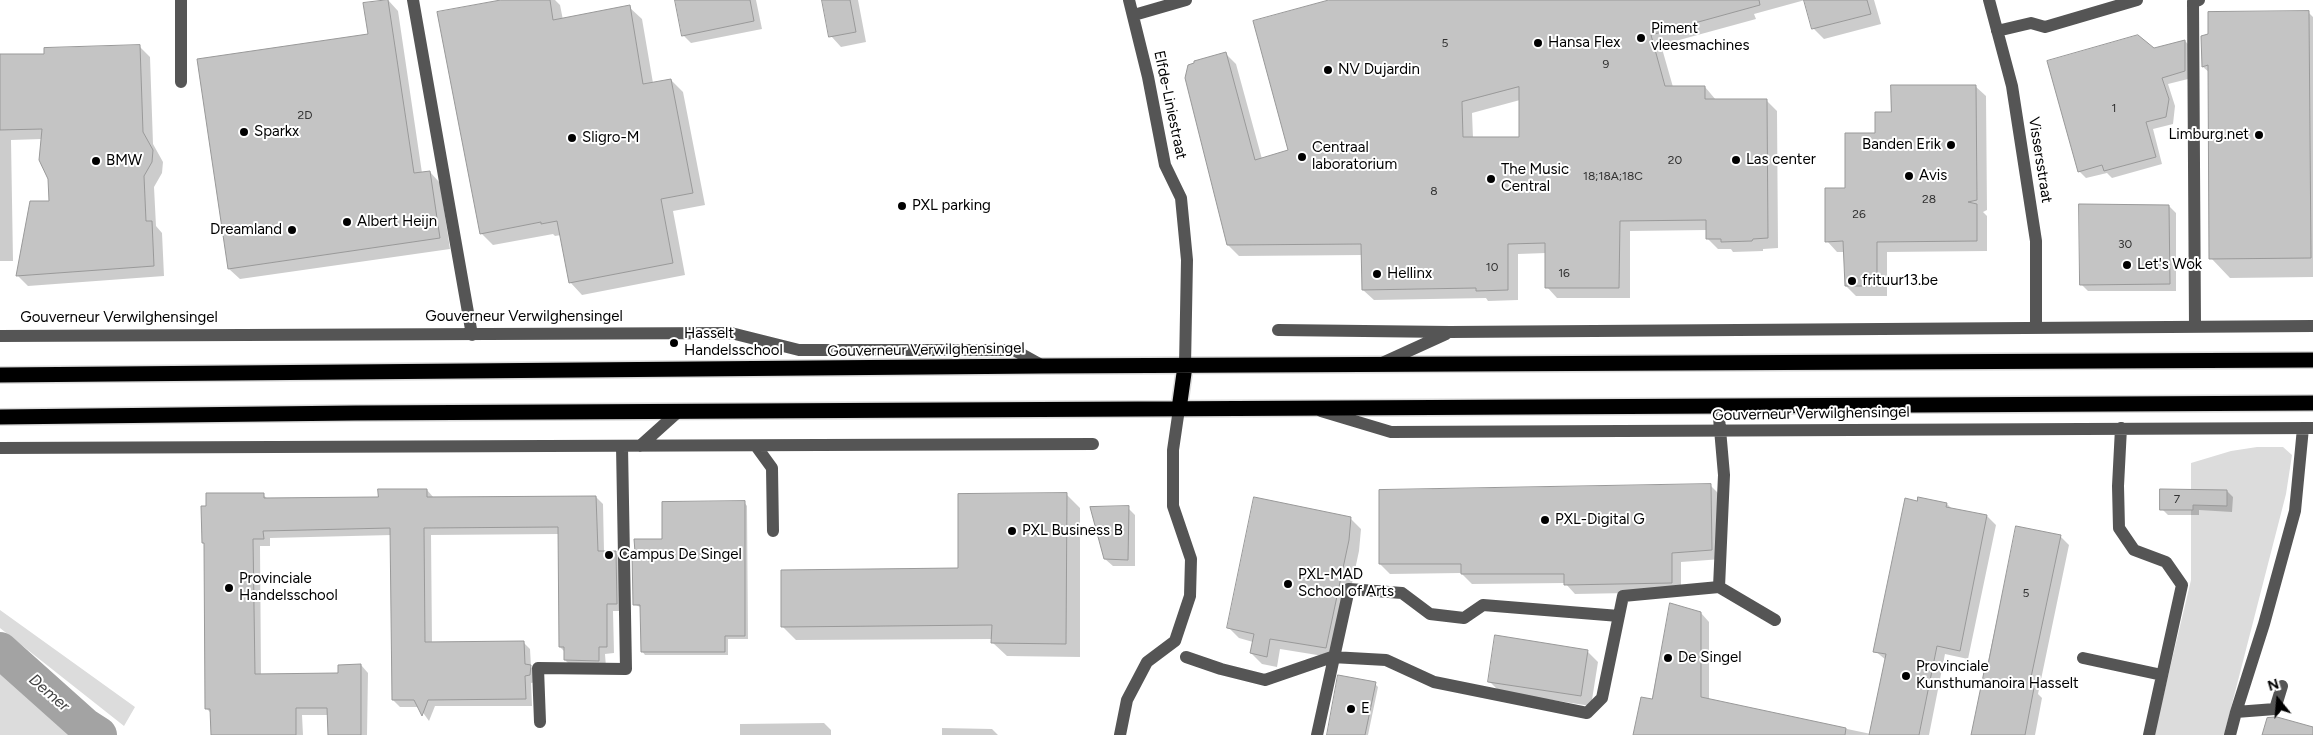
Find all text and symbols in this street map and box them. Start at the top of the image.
place label: Piment vleesmachines [1651,20,1749,55]
marker: Piment vleesmachines [1635,32,1647,44]
place label: Hansa Flex [1548,34,1620,52]
house number: 5 [1442,36,1448,50]
marker: Hansa Flex [1532,37,1544,49]
street label: Elfde-Liniestraat [1150,49,1190,161]
house number: 9 [1603,57,1609,71]
place label: NV Dujardin [1338,61,1420,79]
marker: NV Dujardin [1322,64,1334,76]
house number: 1 [2112,101,2116,115]
house number: 2D [298,108,312,122]
street label: Vissersstraat [2024,116,2056,204]
place label: Sparkx [254,123,299,141]
marker: Sparkx [238,126,250,138]
place label: Limburg.net [2169,126,2249,144]
place label: Sligro-M [582,129,640,147]
marker: Limburg.net [2253,129,2265,141]
marker: Sligro-M [566,132,578,144]
place label: Banden Erik [1862,136,1941,154]
place label: Centraal laboratorium [1312,139,1397,174]
marker: Banden Erik [1945,139,1957,151]
marker: Centraal laboratorium [1296,151,1308,163]
place label: Las center [1746,151,1816,169]
place label: BMW [106,152,142,170]
house number: 20 [1668,153,1682,167]
marker: Las center [1730,154,1742,166]
marker: BMW [90,155,102,167]
place label: The Music Central [1501,161,1569,196]
place label: Avis [1919,167,1947,185]
house number: 18;18A;18C [1583,169,1643,183]
marker: Avis [1903,170,1915,182]
marker: The Music Central [1485,173,1497,185]
house number: 8 [1430,184,1438,198]
house number: 28 [1922,192,1936,206]
place label: PXL parking [912,197,991,215]
marker: PXL parking [896,200,908,212]
house number: 26 [1852,207,1866,221]
place label: Albert Heijn [357,213,437,231]
marker: Albert Heijn [341,216,353,228]
place label: Dreamland [210,221,282,239]
marker: Dreamland [286,224,298,236]
house number: 30 [2118,237,2132,251]
place label: Let's Wok [2137,256,2202,274]
marker: Let's Wok [2121,259,2133,271]
house number: 10 [1486,260,1498,274]
place label: Hellinx [1387,265,1432,283]
house number: 16 [1558,266,1570,280]
marker: Hellinx [1371,268,1383,280]
place label: frituur13.be [1862,272,1938,290]
marker: frituur13.be [1846,275,1858,287]
street label: Gouverneur Verwilghensingel [425,308,623,326]
street label: Gouverneur Verwilghensingel [20,309,218,327]
place label: Hasselt Handelsschool [684,325,783,360]
marker: Hasselt Handelsschool [668,337,680,349]
street label: Gouverneur Verwilghensingel [827,339,1025,361]
street label: Gouverneur Verwilghensingel [1712,403,1910,425]
house number: 7 [2174,492,2180,506]
place label: PXL-Digital G [1555,511,1645,529]
marker: PXL-Digital G [1539,514,1551,526]
place label: PXL Business B [1022,522,1123,540]
marker: PXL Business B [1006,525,1018,537]
place label: Campus De Singel [619,546,742,564]
marker: Campus De Singel [603,549,615,561]
place label: PXL-MAD School of Arts [1298,566,1394,601]
place label: Provinciale Handelsschool [239,570,338,605]
marker: PXL-MAD School of Arts [1282,578,1294,590]
marker: Provinciale Handelsschool [223,582,235,594]
house number: 5 [2023,586,2029,600]
place label: De Singel [1678,649,1742,667]
marker: De Singel [1662,652,1674,664]
place label: Provinciale Kunsthumanoira Hasselt [1916,658,2079,693]
water label: Demer [25,670,73,716]
marker: Provinciale Kunsthumanoira Hasselt [1900,670,1912,682]
north arrow [2253,675,2303,725]
text: N [2266,675,2281,695]
place label: E [1361,700,1370,718]
marker: E [1345,703,1357,715]

